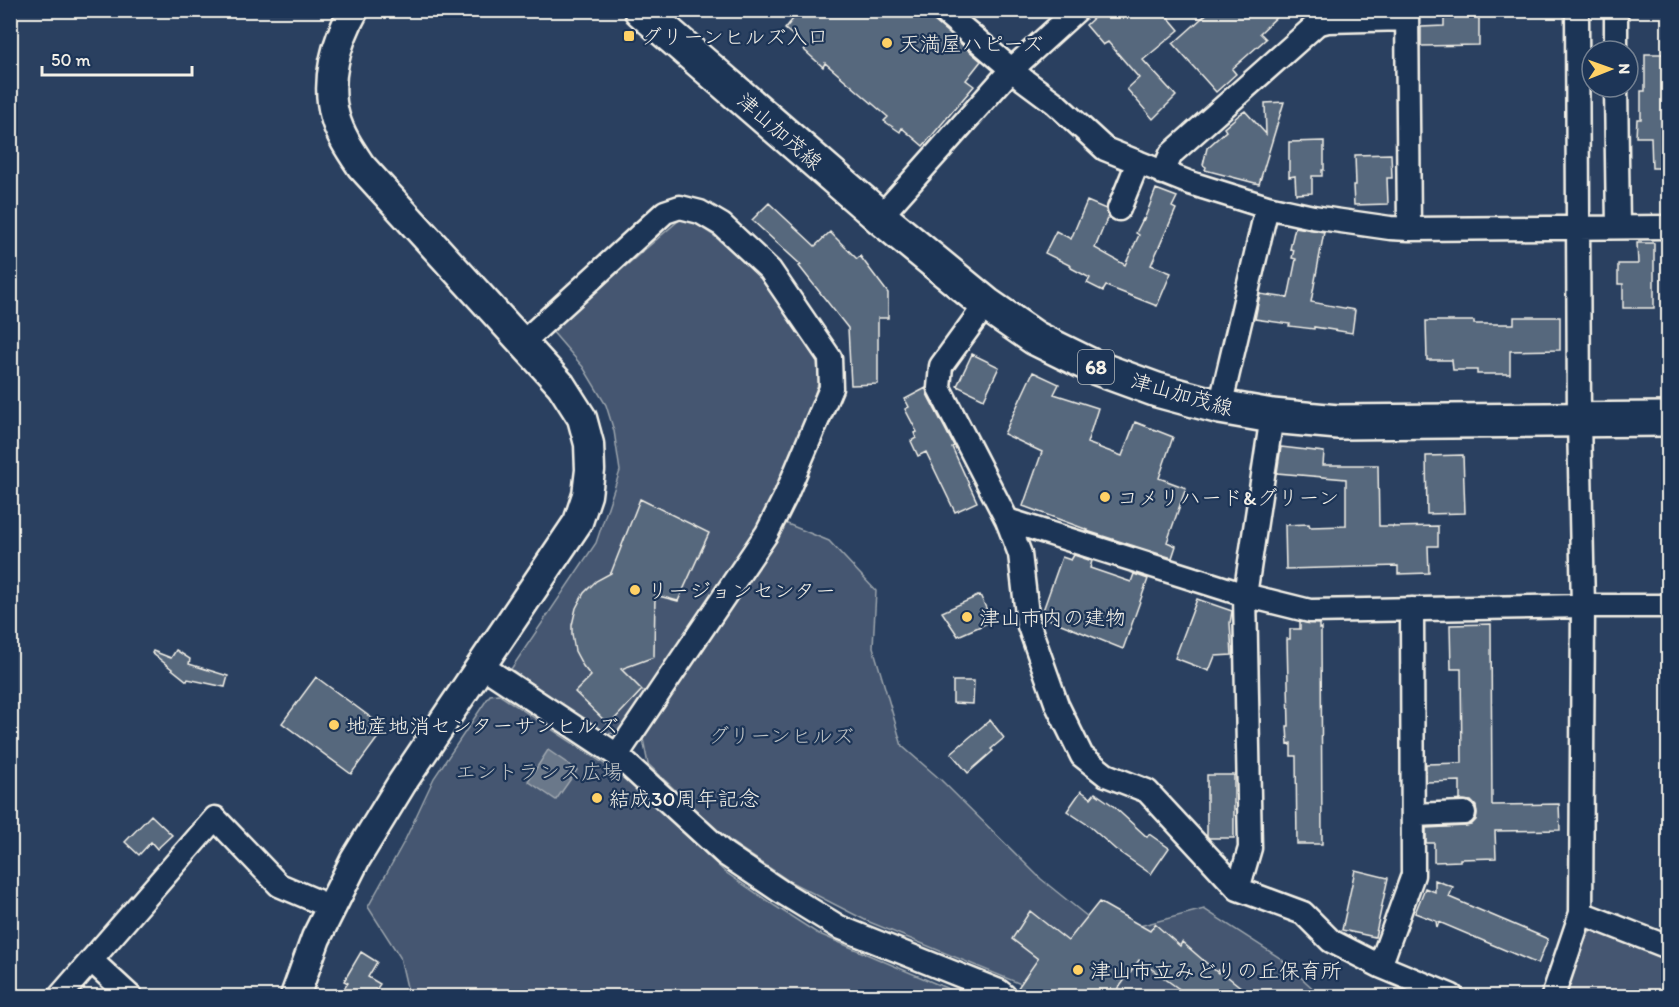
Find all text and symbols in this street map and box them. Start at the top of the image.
place label: グリーンヒルズ入口 [641,24,828,49]
marker: グリーンヒルズ入口 [622,29,636,43]
place label: 天満屋ハピーズ [899,31,1043,56]
marker: 天満屋ハピーズ [880,36,894,50]
scale bar [42,39,192,77]
north arrow [1580,39,1640,99]
text: 50 m [51,49,91,71]
text: N [1615,63,1634,74]
street label: 津山加茂線 [732,87,828,175]
road number: 68 [1078,350,1114,384]
street label: 津山加茂線 [1128,368,1236,420]
place label: コメリハード&グリーン [1117,485,1339,510]
marker: コメリハード&グリーン [1098,490,1112,504]
place label: リージョンセンター [647,578,836,603]
marker: リージョンセンター [628,583,642,597]
place label: 津山市内の建物 [979,605,1126,630]
marker: 津山市内の建物 [960,610,974,624]
place label: 地産地消センターサンヒルズ [346,713,619,738]
marker: 地産地消センターサンヒルズ [327,718,341,732]
park label: グリーンヒルズ [708,723,854,748]
park label: エントランス広場 [455,759,623,784]
place label: 結成30周年記念 [609,786,759,811]
marker: 結成30周年記念 [590,791,604,805]
place label: 津山市立みどりの丘保育所 [1090,958,1342,983]
marker: 津山市立みどりの丘保育所 [1071,963,1085,977]

